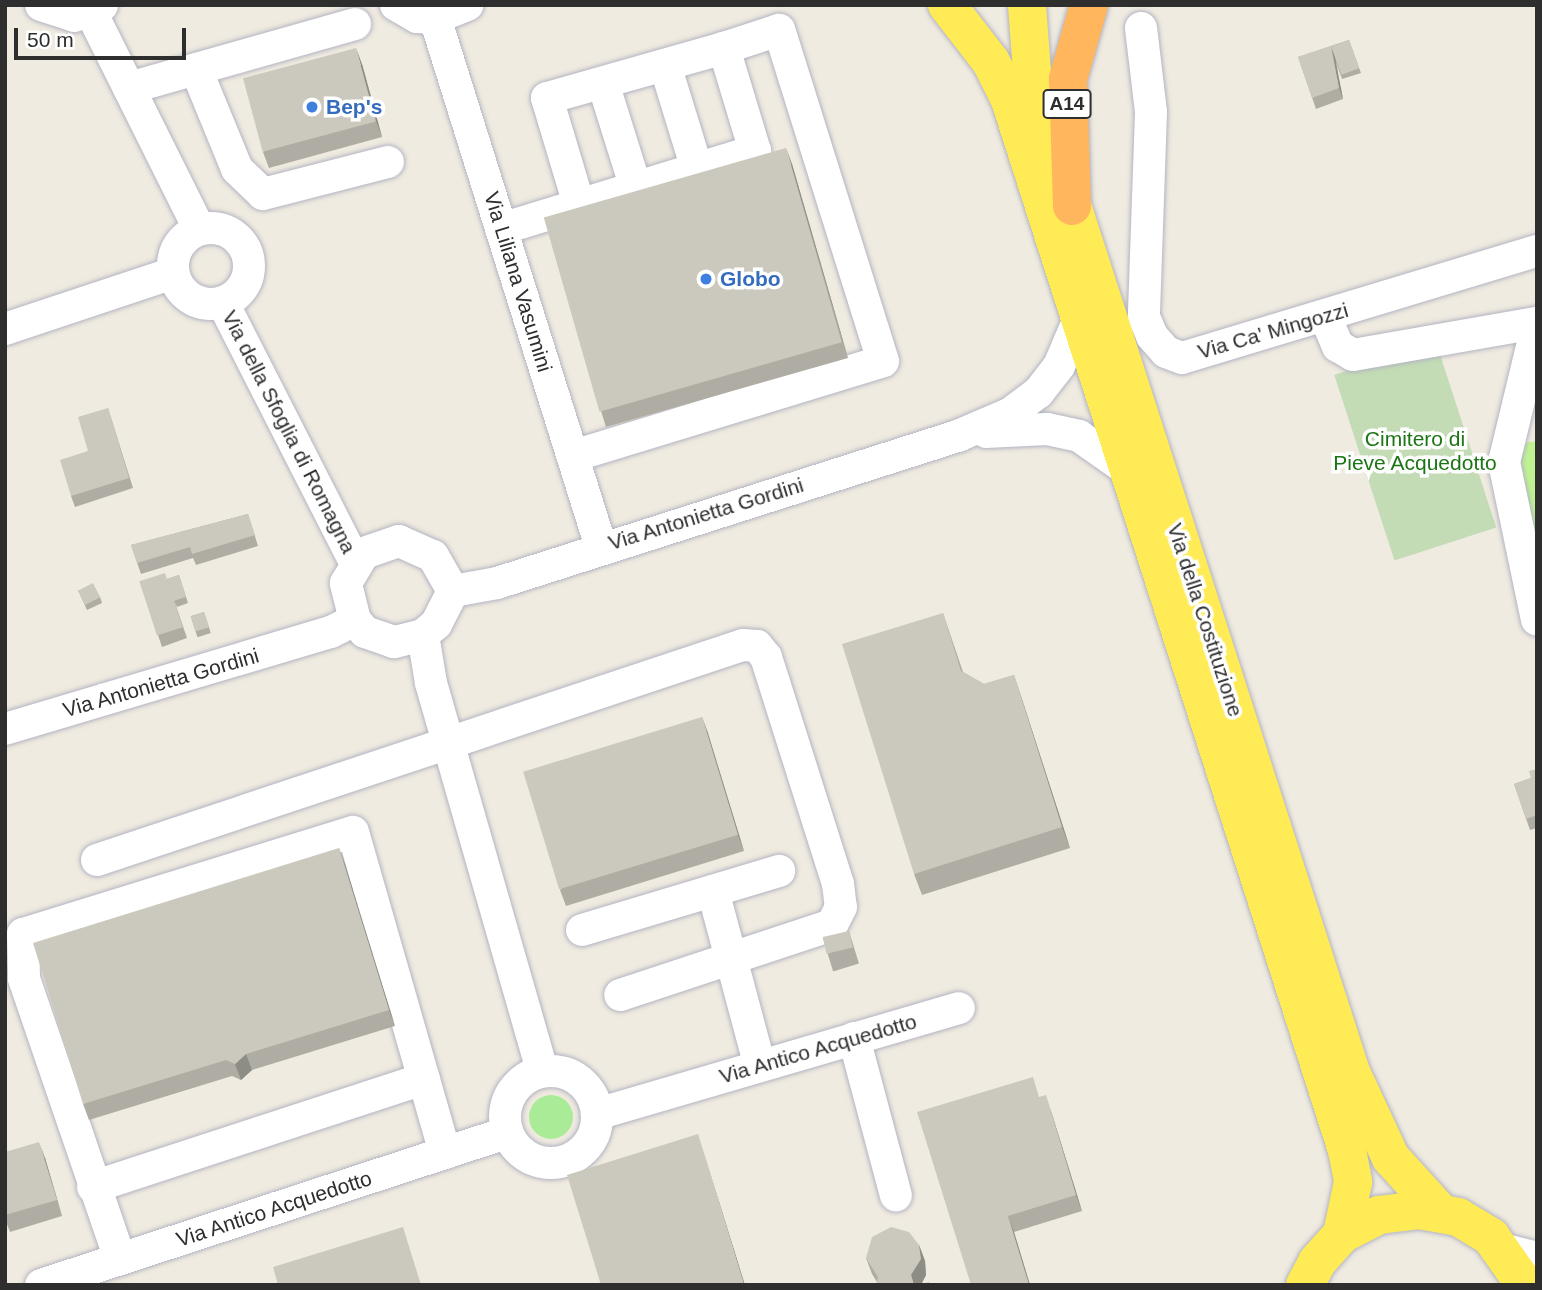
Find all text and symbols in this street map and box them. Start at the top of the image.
scale bar [18,14,189,58]
text: 50 m [27,28,74,51]
road number: A14 [1042,88,1092,120]
place label: Bep's [326,94,382,120]
marker: Bep's [304,99,320,115]
street label: Via Liliana Vasumini [479,189,557,375]
place label: Globo [720,266,781,292]
marker: Globo [698,271,714,287]
street label: Via Ca' Mingozzi [1195,297,1351,365]
street label: Via della Sfoglia di Romagna [217,306,361,558]
park label: Cimitero di Pieve Acquedotto [1333,426,1497,476]
street label: Via Antonietta Gordini [605,472,807,556]
street label: Via della Costituzione [1162,520,1248,720]
street label: Via Antonietta Gordini [60,643,262,723]
street label: Via Antico Acquedotto [715,1008,921,1090]
street label: Via Antico Acquedotto [172,1165,376,1253]

